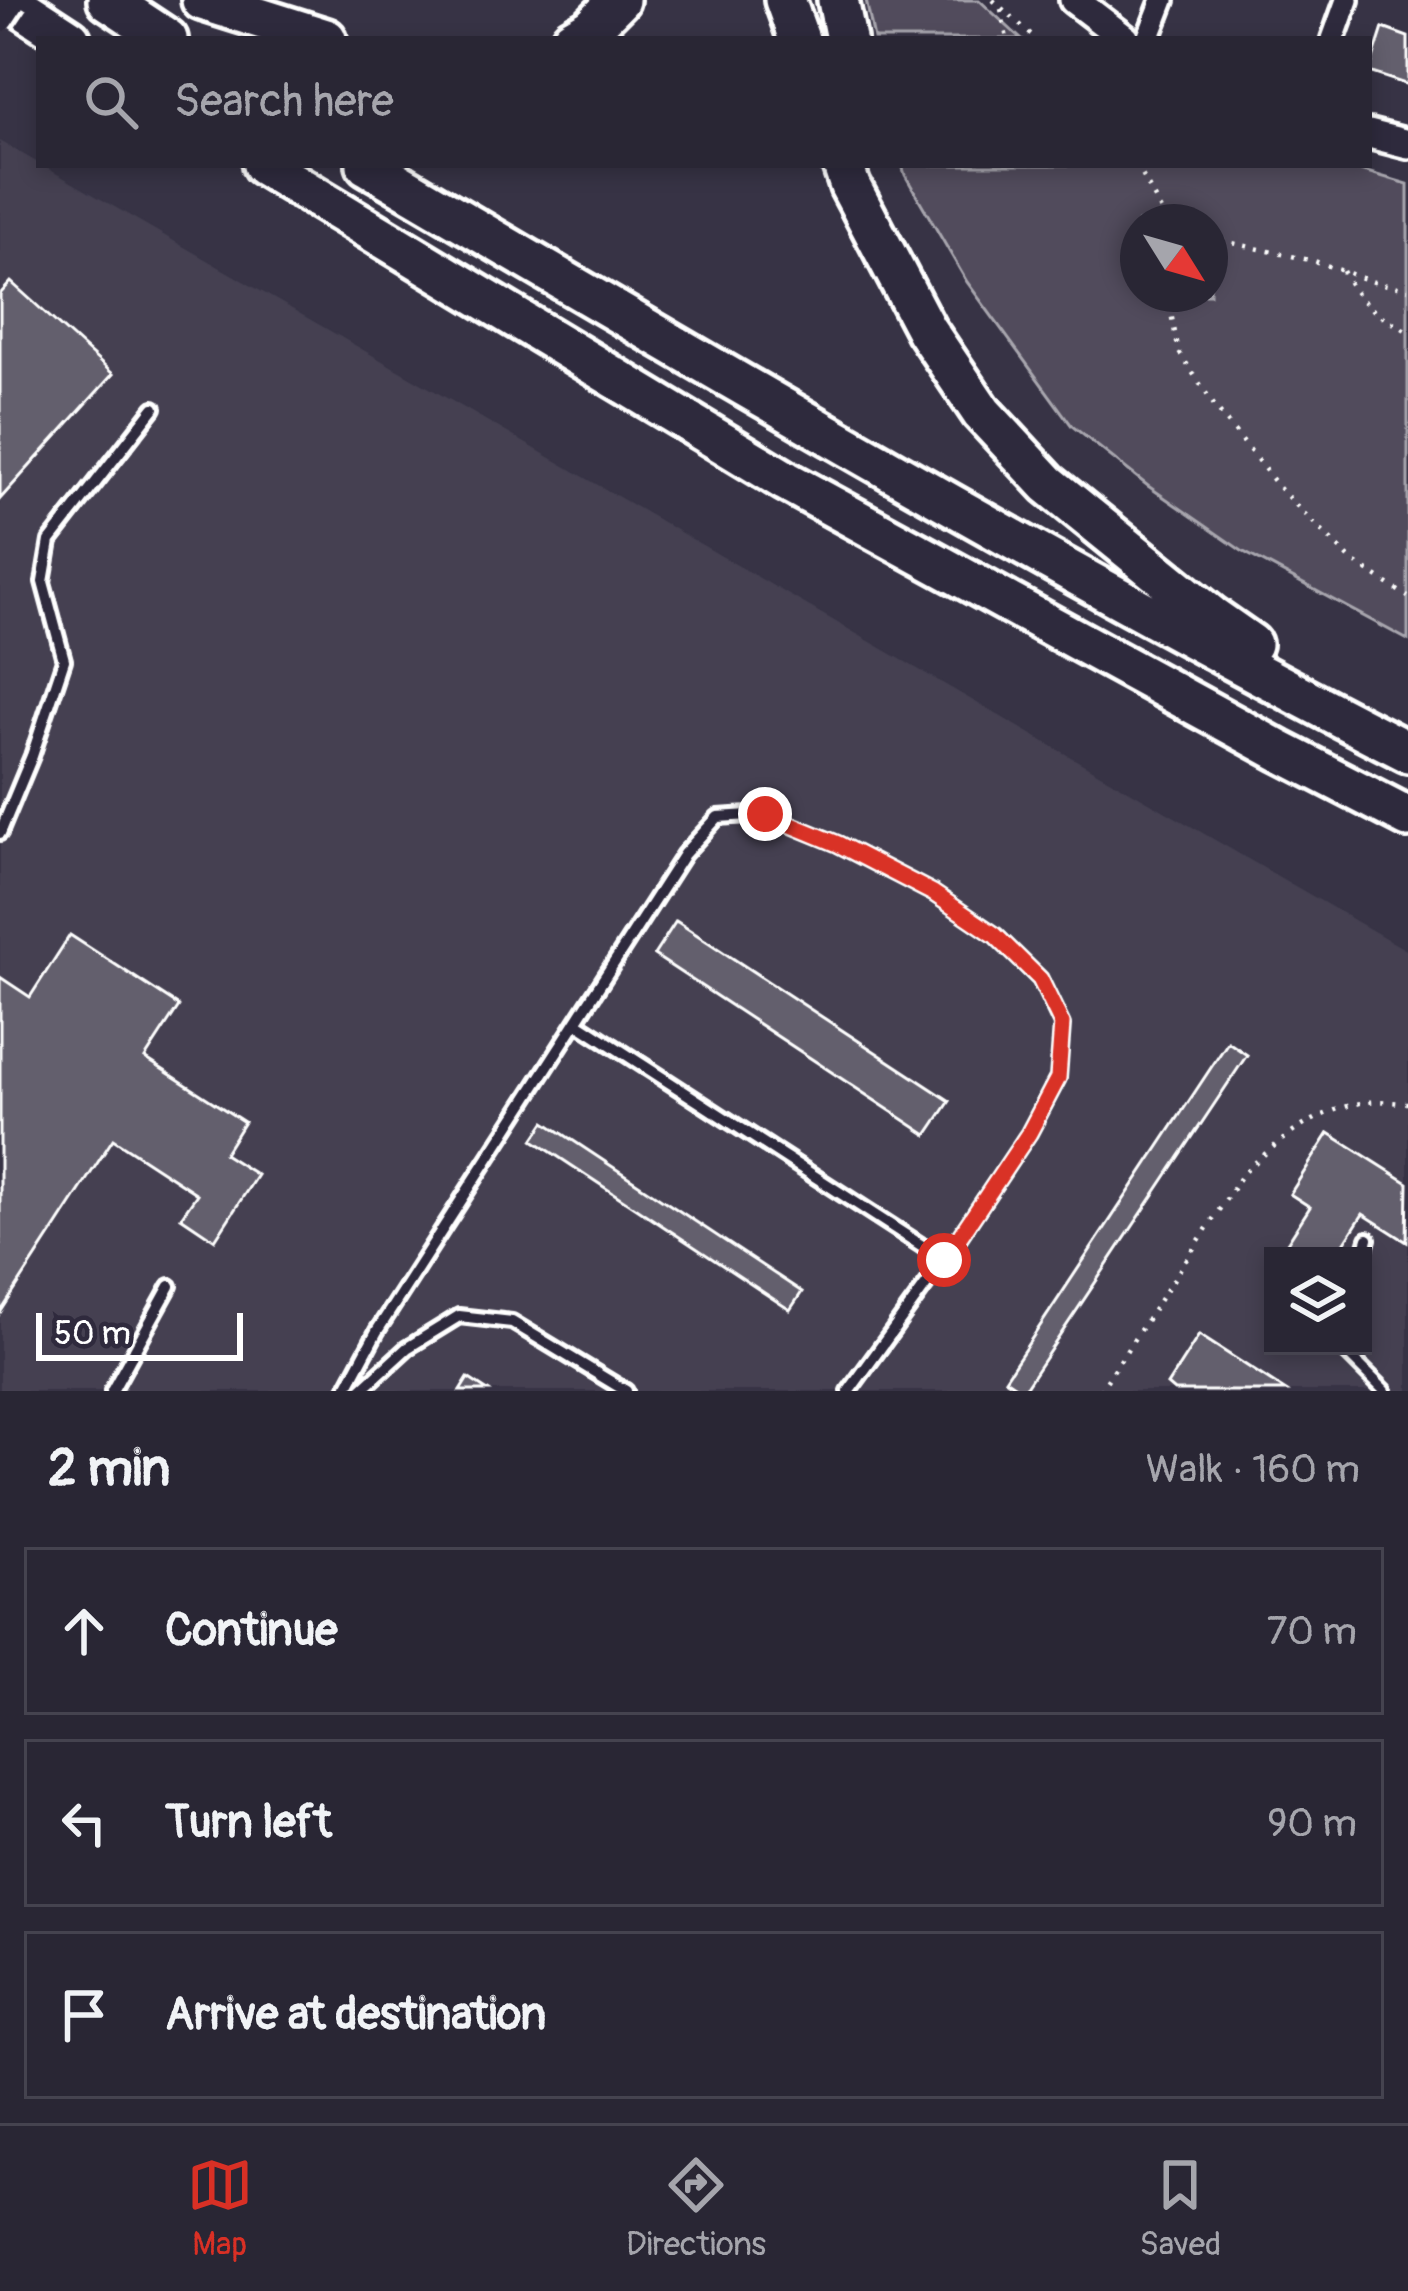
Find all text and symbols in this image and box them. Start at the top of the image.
search box [36,36,1372,168]
icon: search [78,69,144,135]
text: Search here [174,74,394,130]
north arrow [1120,204,1228,312]
route end [738,787,792,841]
route start [917,1233,971,1287]
map controls [1264,1247,1372,1355]
button: layers [1264,1247,1372,1355]
scale bar [36,1307,243,1360]
text: 50 m [54,1313,131,1354]
text: 2 min [48,1437,170,1501]
text: Walk · 160 m [1146,1445,1360,1494]
icon: ahead [51,1598,117,1664]
text: Continue [165,1603,338,1659]
text: 70 m [1267,1607,1357,1656]
icon: left [51,1790,117,1856]
text: Turn left [165,1795,332,1851]
text: 90 m [1267,1799,1357,1848]
icon: arrive [51,1982,117,2048]
text: Arrive at destination [165,1987,546,2043]
tab: Map [187,2152,253,2265]
tab: Directions [626,2152,766,2265]
tab: Saved [1139,2152,1221,2265]

